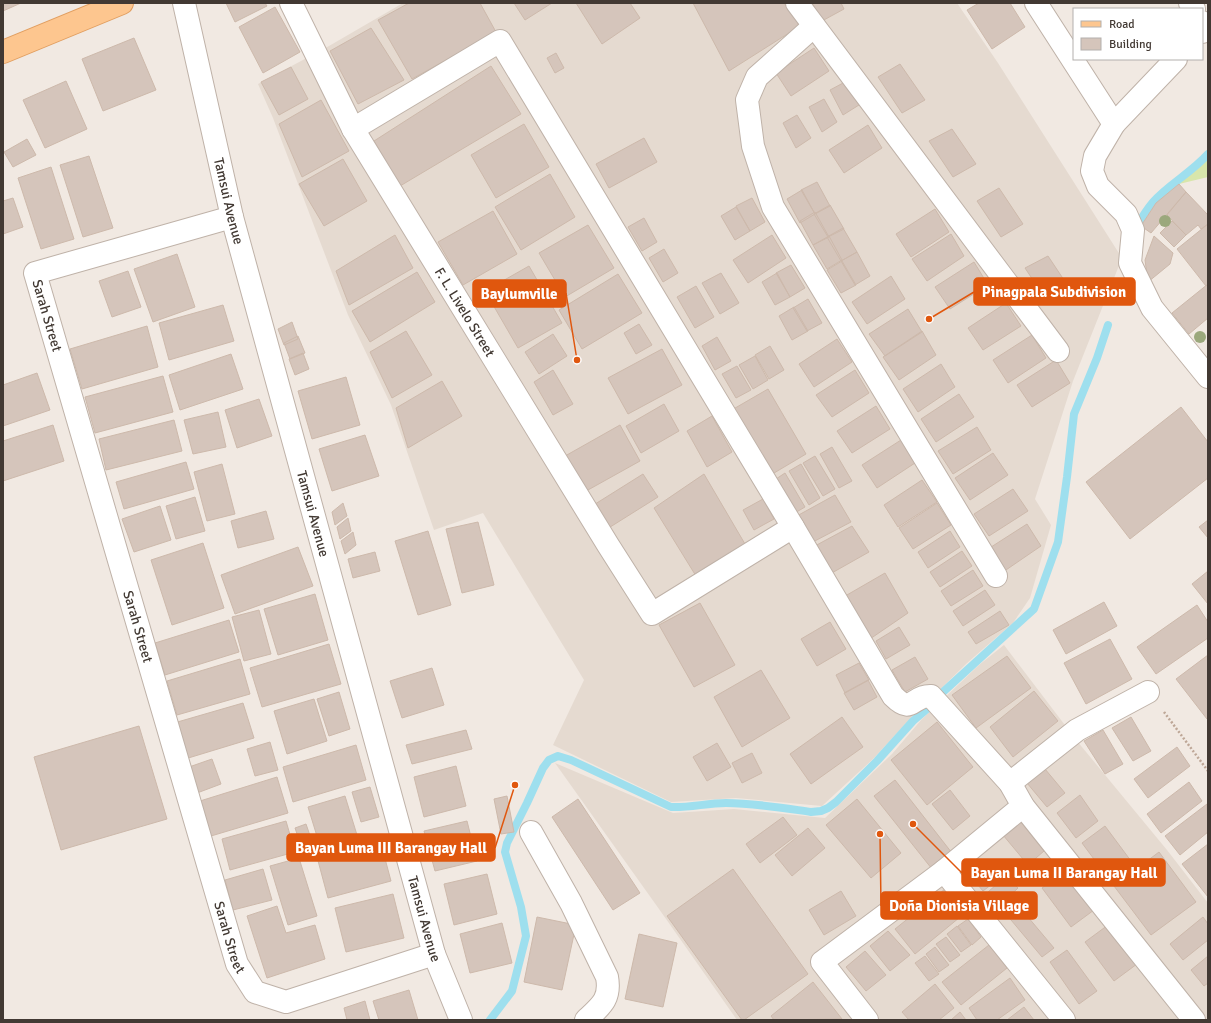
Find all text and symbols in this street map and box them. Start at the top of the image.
legend [1073,8,1203,60]
text: Road [1109,17,1135,32]
text: Building [1109,37,1152,52]
street label: Tamsui Avenue [210,156,248,246]
street label: F. L. Livelo Street [431,264,499,360]
street label: Sarah Street [29,277,66,354]
callout: Pinagpala Subdivision [974,278,1135,305]
callout: Baylumville [473,280,566,307]
text: Pinagpala Subdivision [982,283,1126,301]
text: Baylumville [481,285,557,303]
street label: Tamsui Avenue [293,469,333,559]
street label: Sarah Street [120,588,157,665]
callout: Bayan Luma III Barangay Hall [287,834,495,861]
text: Bayan Luma III Barangay Hall [295,839,487,857]
callout: Bayan Luma II Barangay Hall [962,859,1165,886]
text: Bayan Luma II Barangay Hall [970,864,1158,882]
street label: Tamsui Avenue [404,874,445,964]
callout: Doña Dionisia Village [881,892,1037,919]
text: Doña Dionisia Village [889,897,1029,915]
street label: Sarah Street [211,899,249,977]

